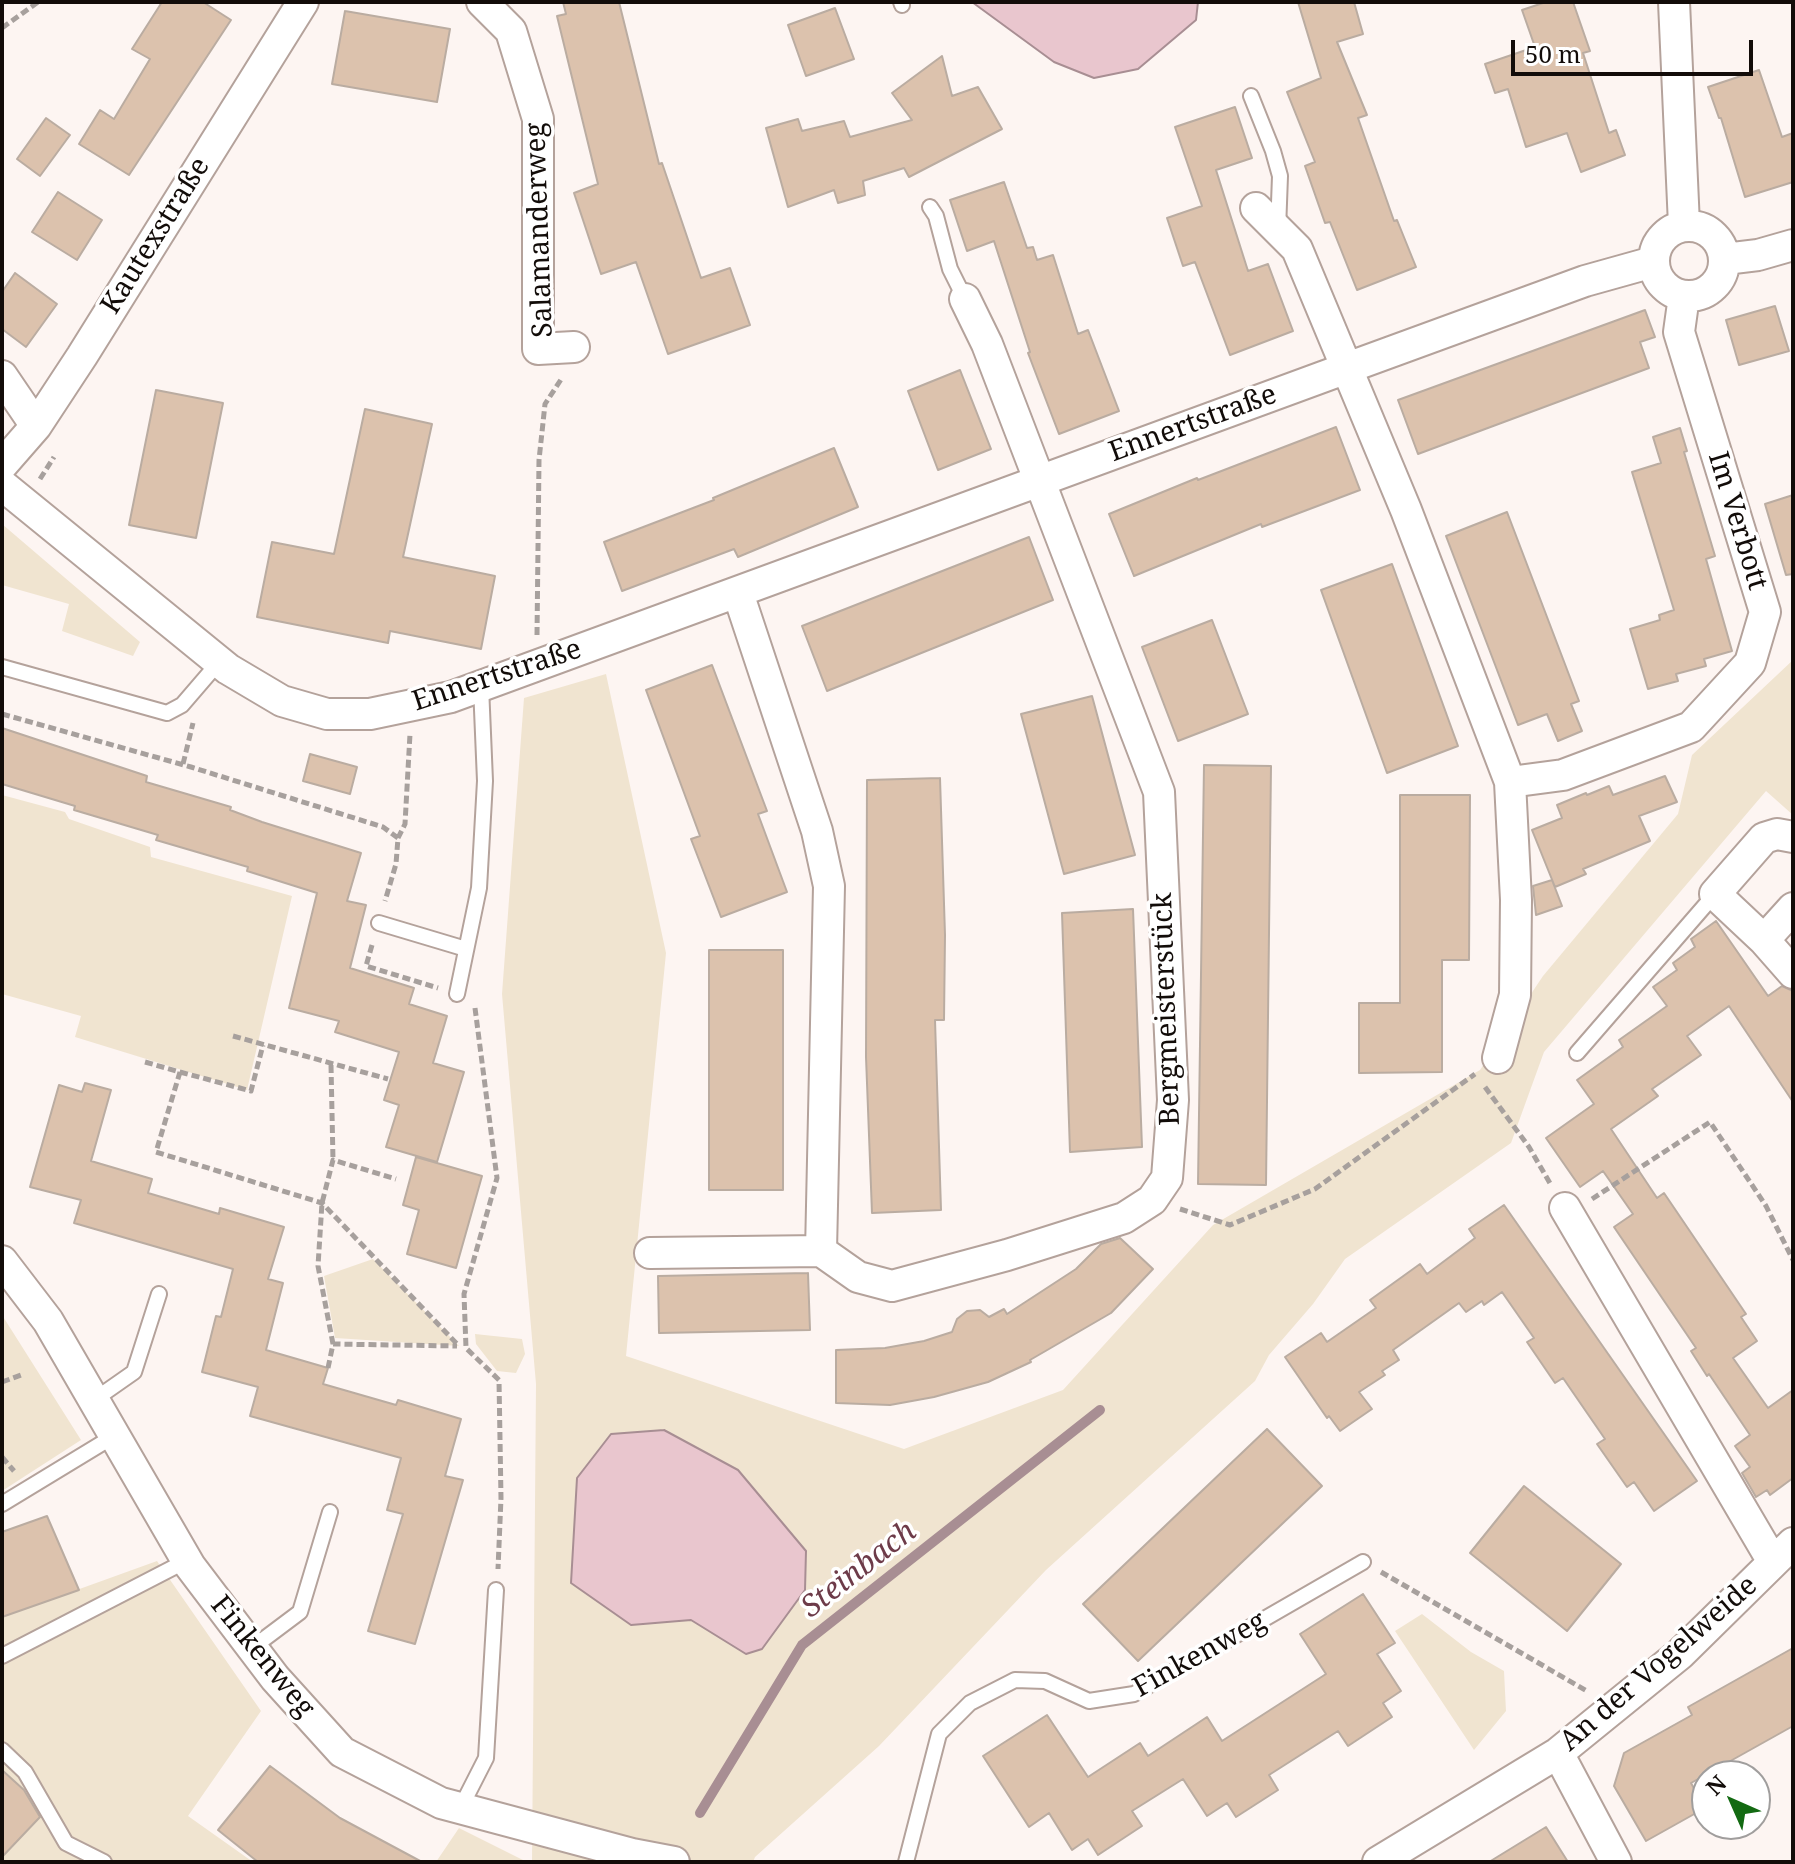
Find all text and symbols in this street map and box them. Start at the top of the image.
scale bar [1515,24,1757,74]
text: 50 m [1525,37,1581,70]
street label: Salamanderweg [519,122,561,338]
street label: Kautexstraße [95,152,217,320]
street label: Ennertstraße [1105,378,1281,470]
street label: Im Verbott [1700,448,1774,594]
street label: Ennertstraße [408,633,586,719]
street label: Bergmeisterstück [1146,892,1188,1126]
water label: Steinbach [794,1514,924,1626]
street label: An der Vogelweide [1554,1569,1764,1759]
street label: Finkenweg [203,1589,321,1725]
street label: Finkenweg [1128,1605,1272,1705]
north arrow [1691,1760,1771,1840]
text: N [1699,1768,1732,1801]

